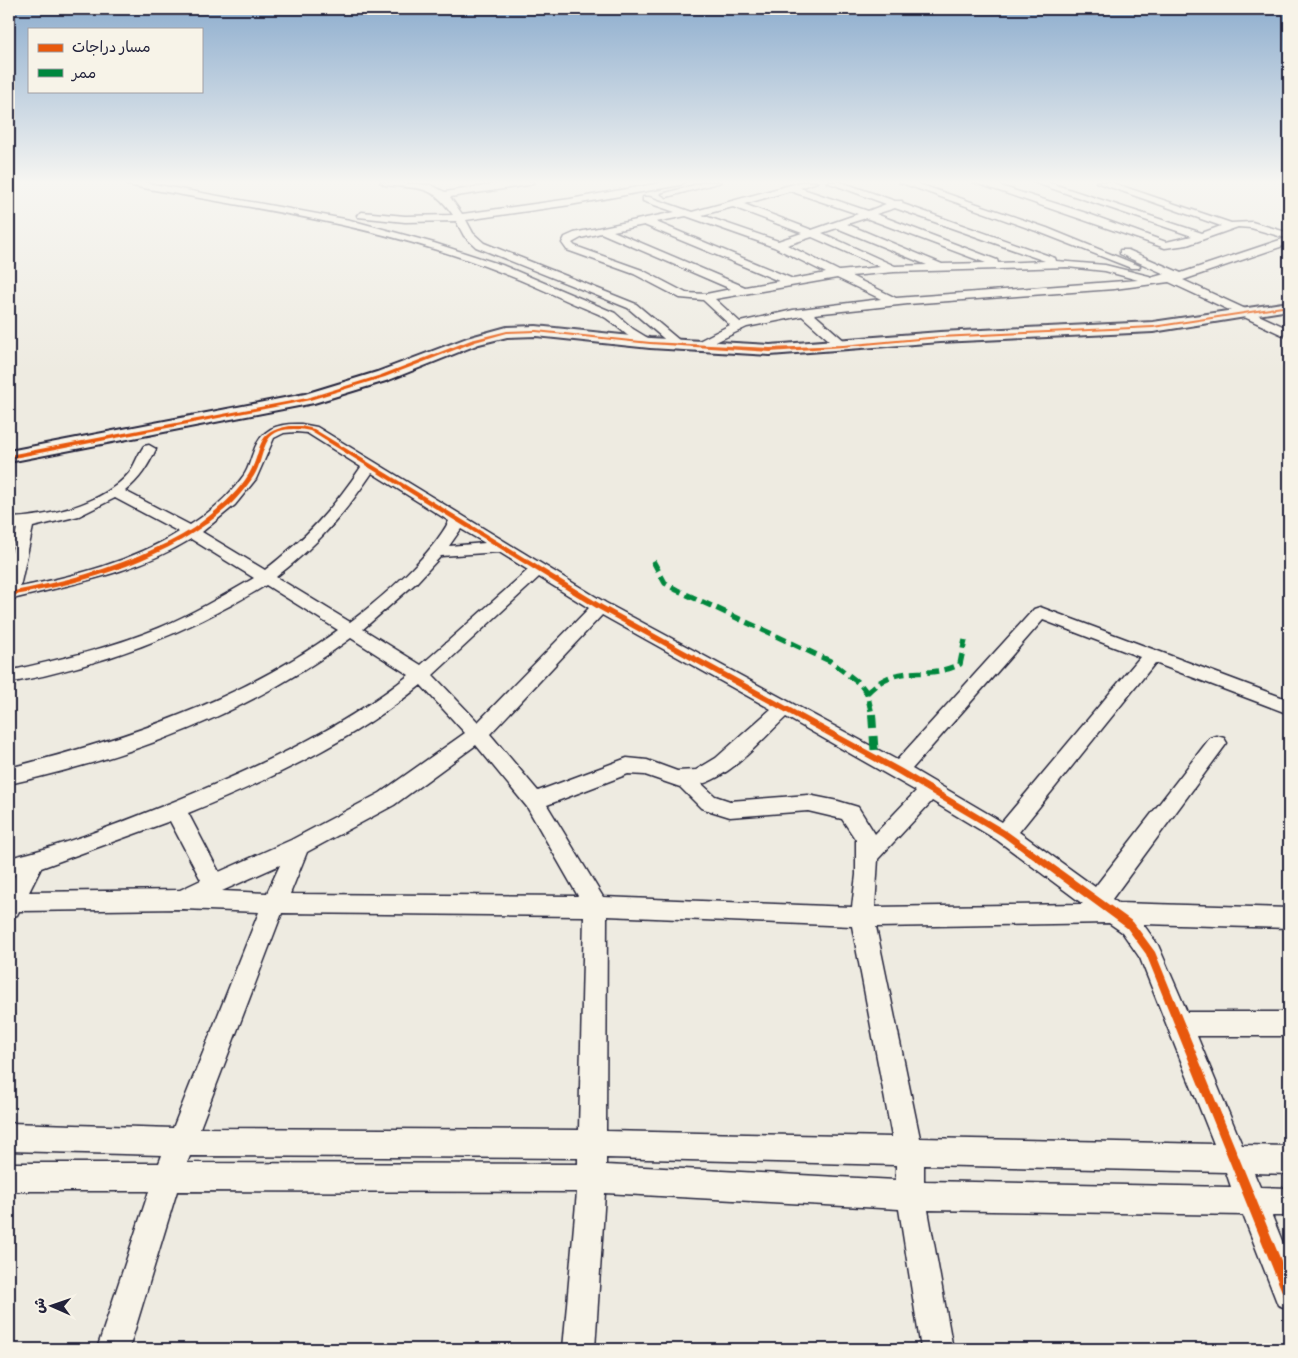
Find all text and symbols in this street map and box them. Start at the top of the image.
legend [28,28,202,92]
text: مسار دراجات [72,38,151,57]
text: ممر [70,64,96,83]
north arrow [28,1280,78,1330]
text: ش [31,1298,48,1314]

